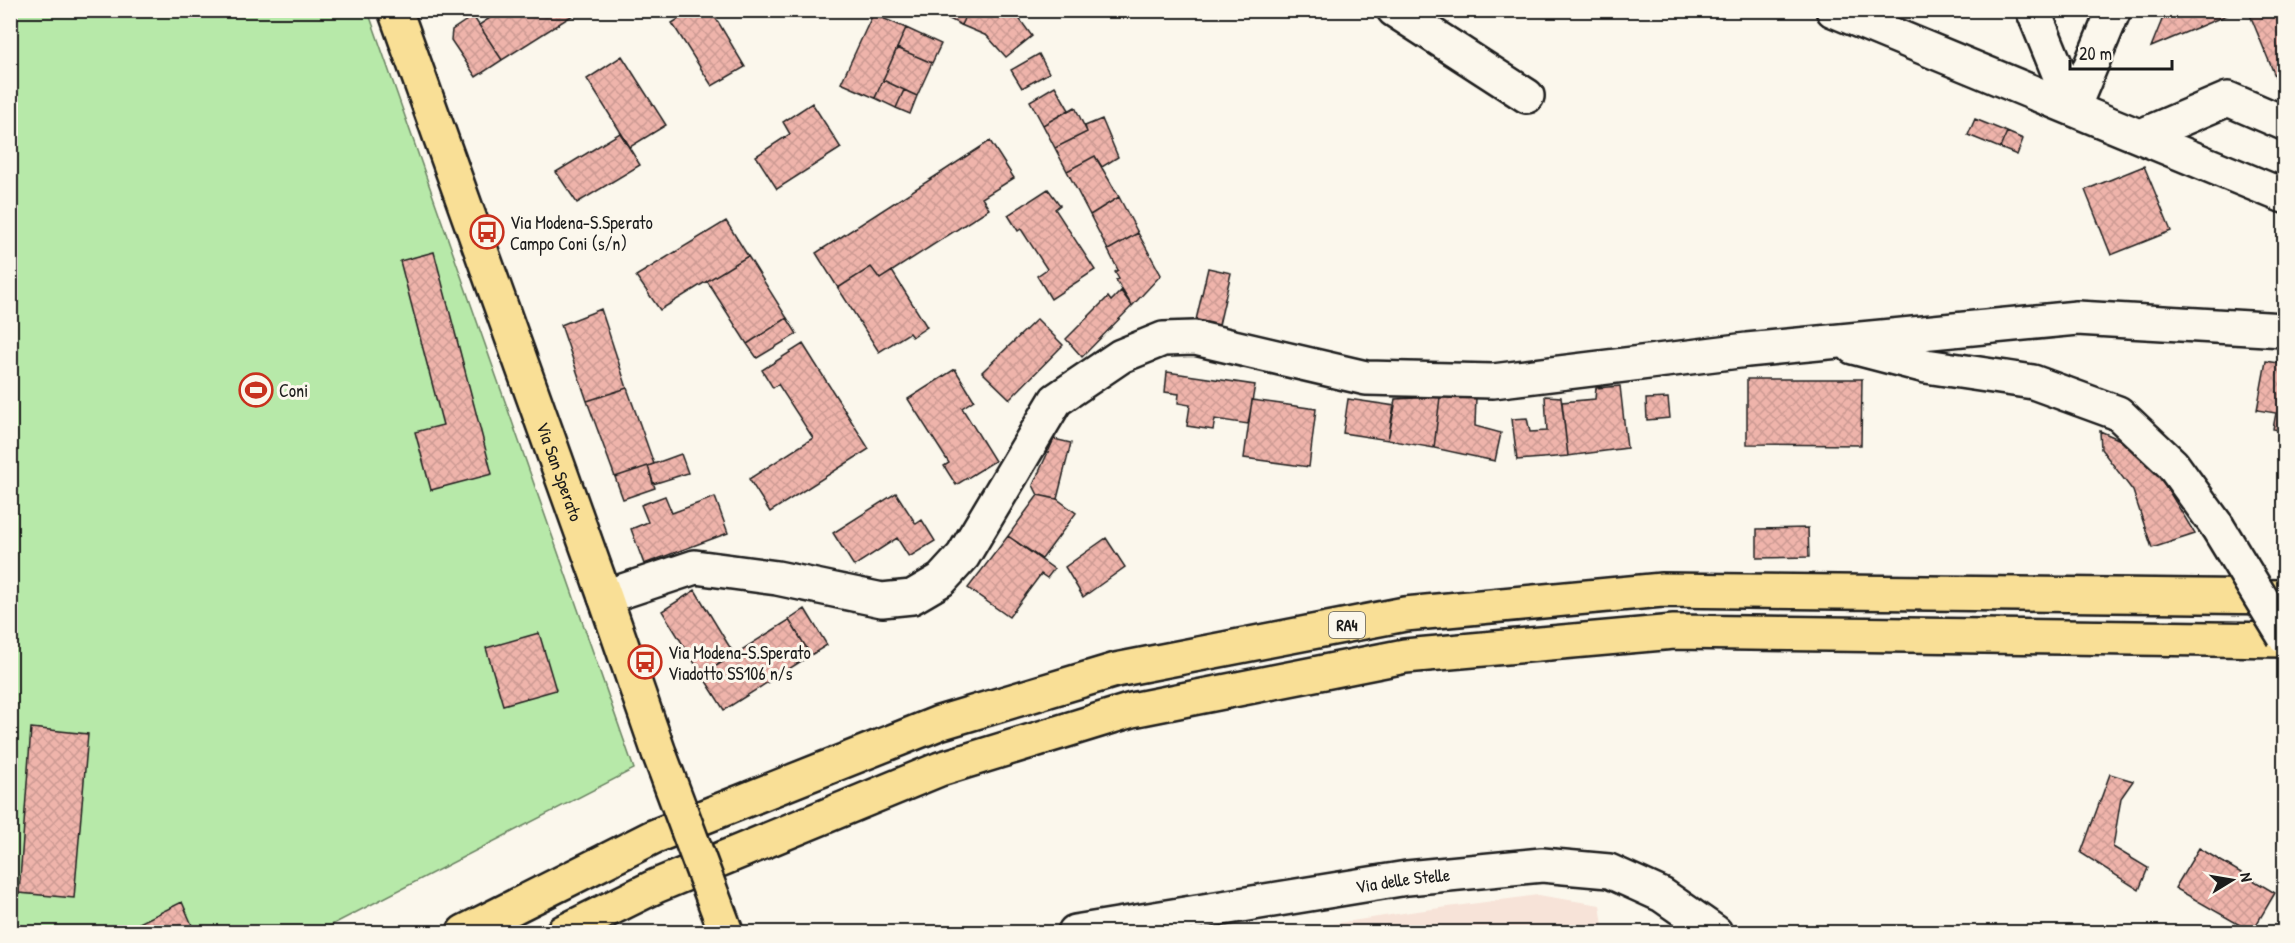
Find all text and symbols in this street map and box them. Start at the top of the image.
scale bar [2070,33,2172,71]
text: 20 m [2079,41,2112,66]
place label: Via Modena-S.Sperato Campo Coni (s/n) [510,210,653,256]
bus stop icon: Via Modena-S.Sperato Campo Coni (s/n) [469,214,505,250]
sports icon: Coni [238,372,274,408]
place label: Coni [279,378,308,403]
street label: Via San Sperato [531,418,589,524]
road number: RA4 [1329,612,1365,638]
place label: Via Modena-S.Sperato Viadotto SS106 n/s [668,640,811,686]
bus stop icon: Via Modena-S.Sperato Viadotto SS106 n/s [627,644,663,680]
north arrow [2202,850,2262,910]
street label: Via delle Stelle [1354,861,1451,899]
text: N [2235,871,2258,884]

